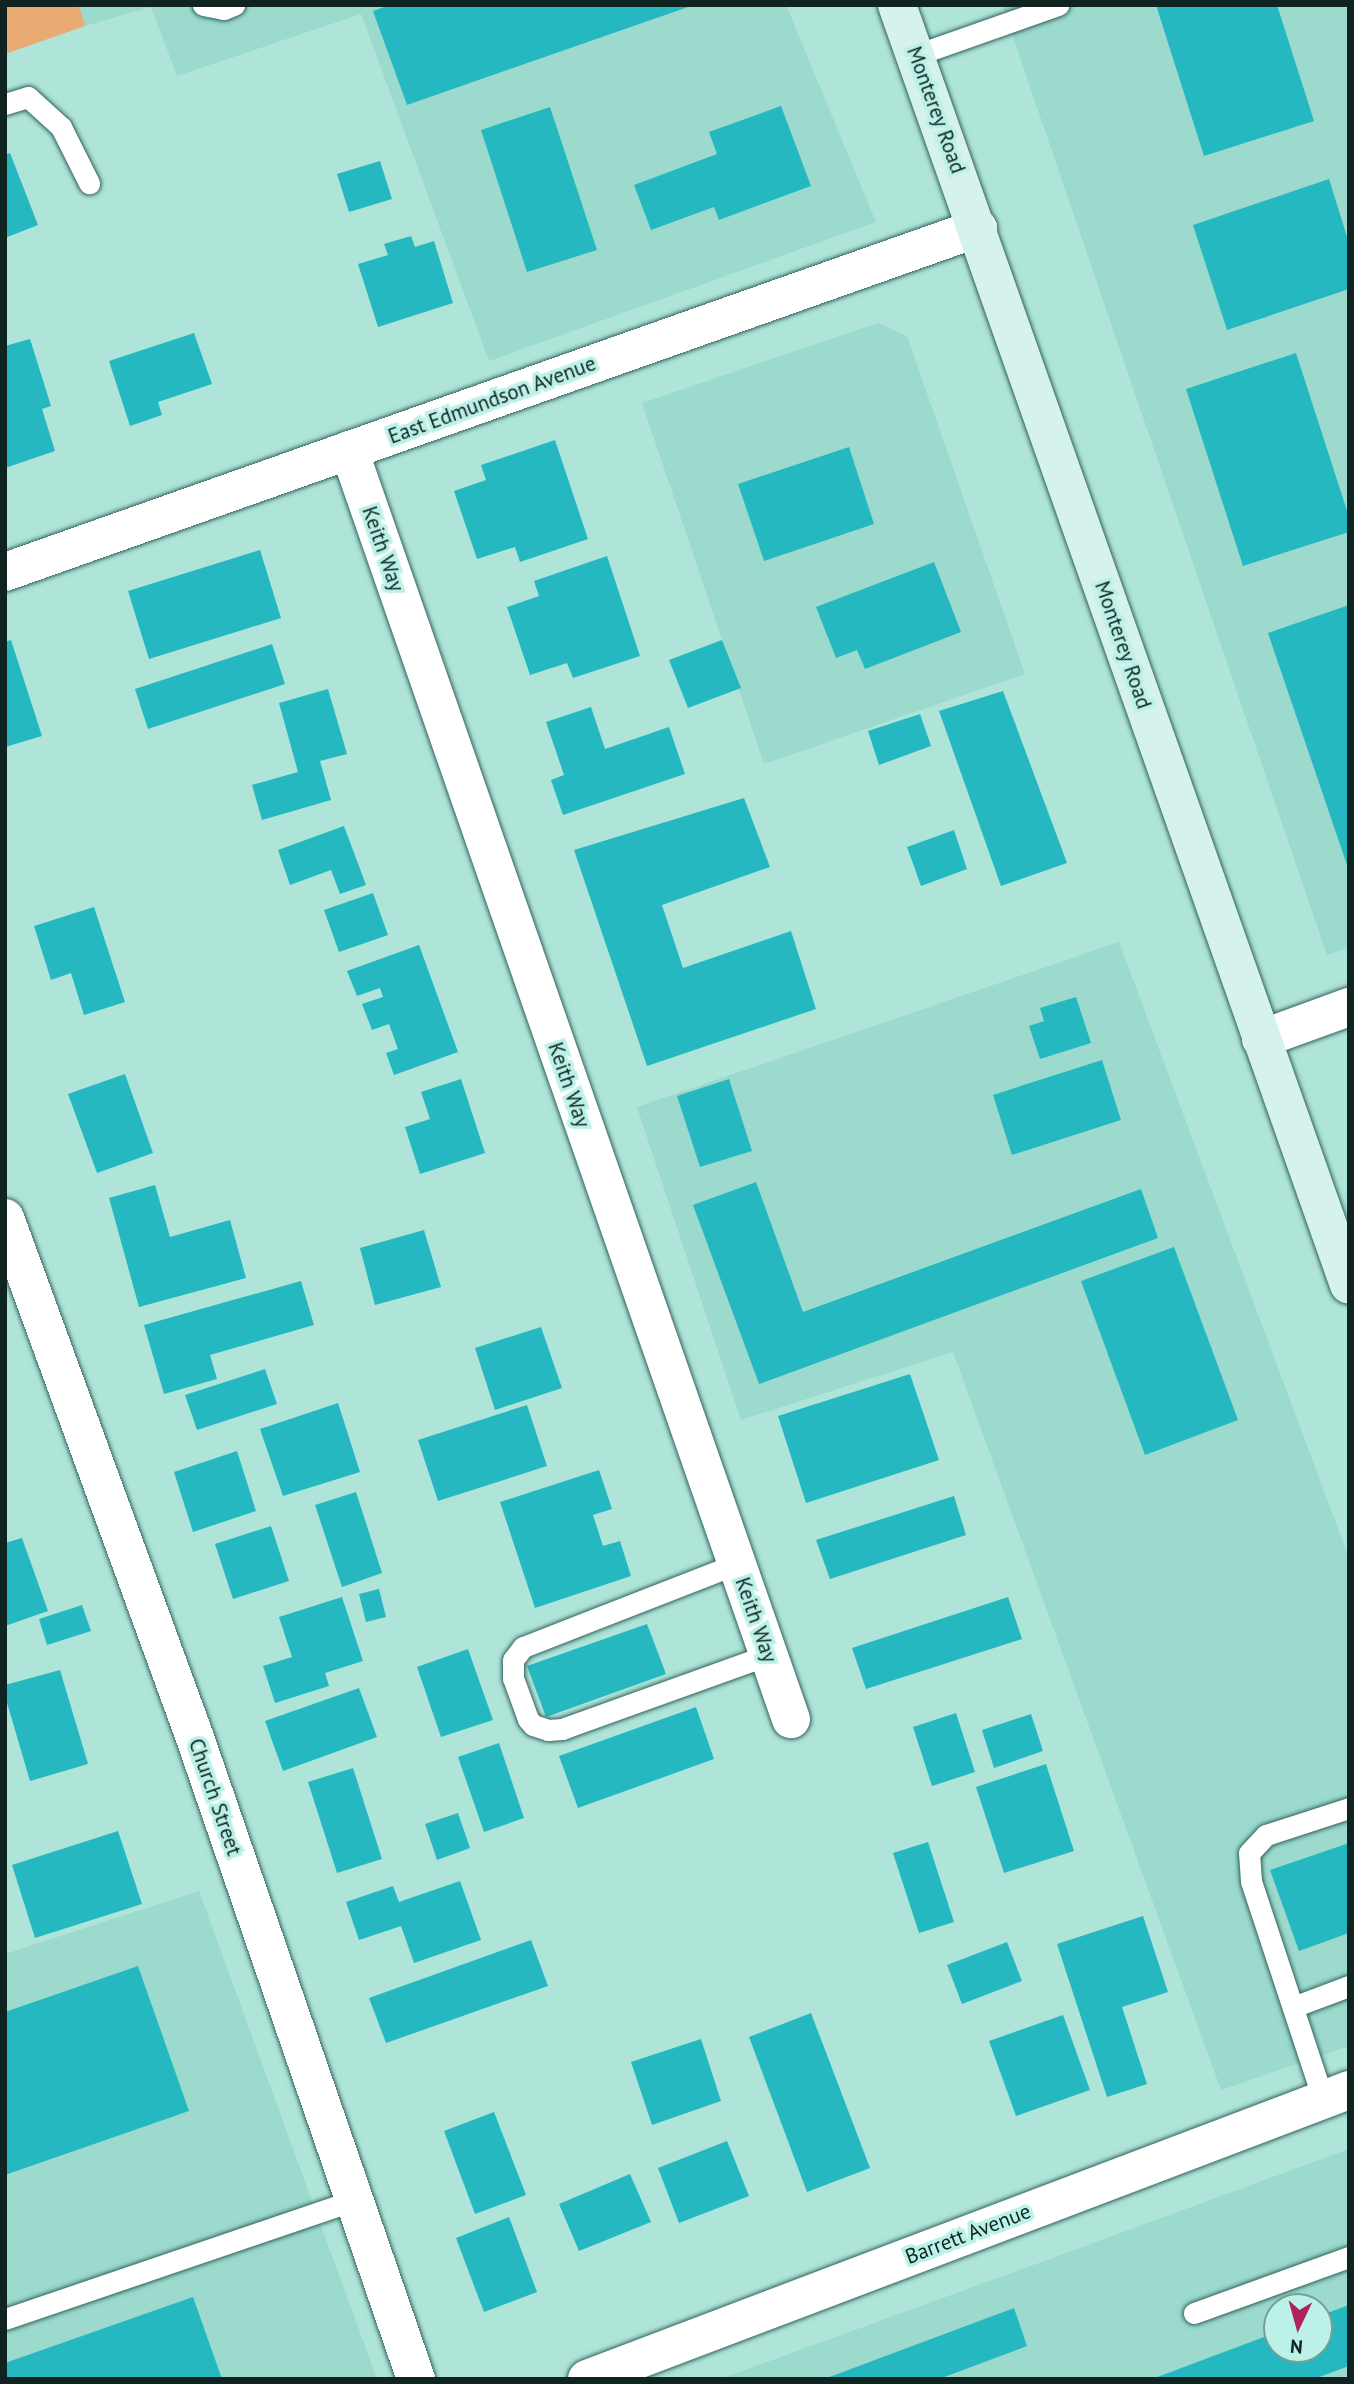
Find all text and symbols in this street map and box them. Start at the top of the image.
street label: Monterey Road [901,43,971,177]
street label: East Edmundson Avenue [384,351,600,449]
street label: Keith Way [357,503,409,595]
street label: Monterey Road [1089,577,1157,713]
street label: Keith Way [543,1039,595,1131]
street label: Keith Way [730,1574,782,1666]
street label: Church Street [183,1735,247,1859]
street label: Barrett Avenue [901,2198,1035,2270]
north arrow [1263,2293,1333,2363]
text: N [1289,2334,1304,2359]

